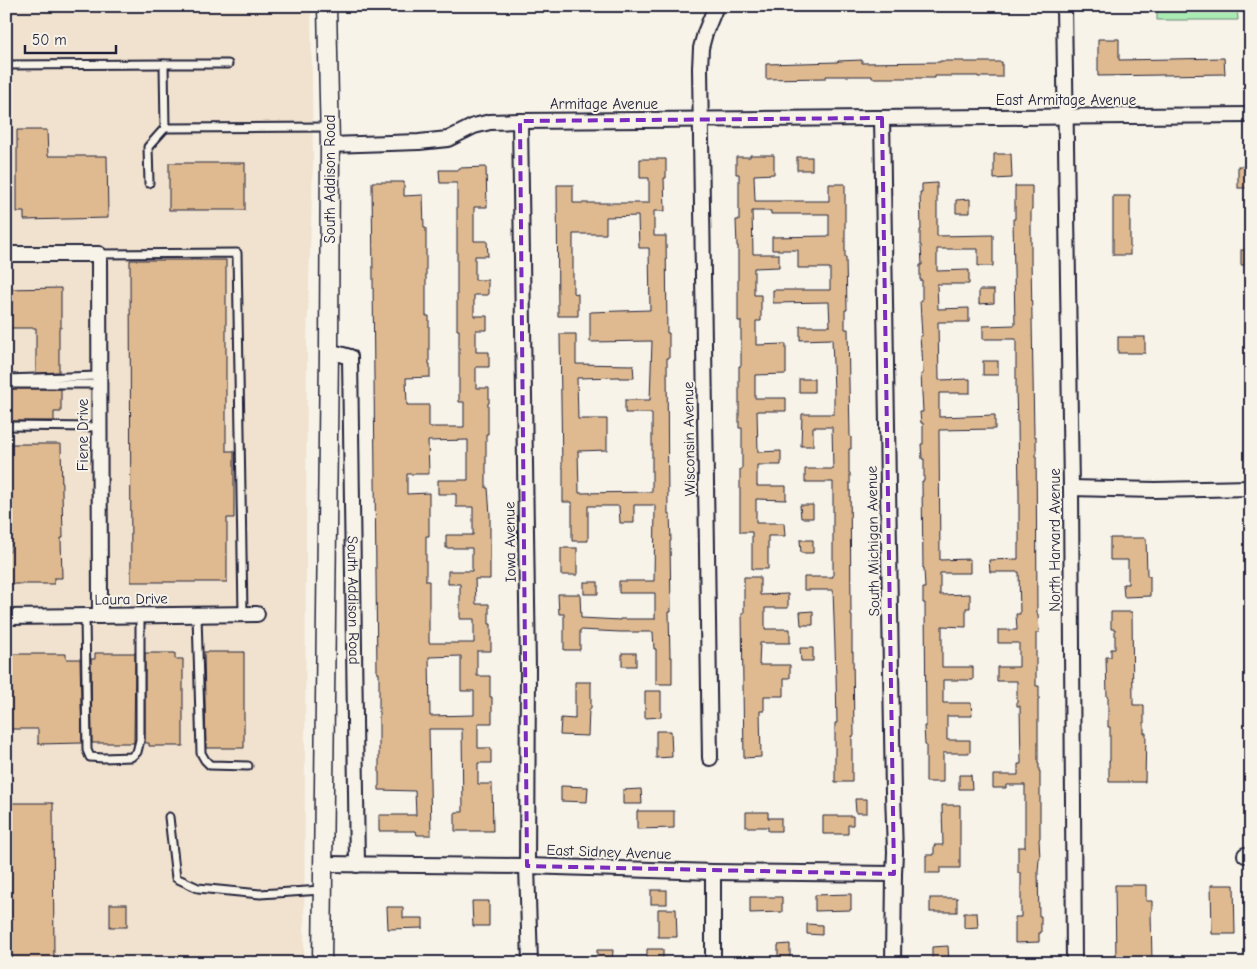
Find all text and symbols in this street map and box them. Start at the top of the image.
scale bar [25,22,116,54]
text: 50 m [32,31,67,49]
street label: East Armitage Avenue [996,91,1137,109]
street label: Armitage Avenue [550,95,659,113]
street label: South Addison Road [321,114,339,244]
street label: Wisconsin Avenue [679,381,699,496]
street label: Fiene Drive [74,398,92,471]
street label: South Michigan Avenue [863,465,883,616]
street label: North Harvard Avenue [1046,468,1064,612]
street label: Iowa Avenue [500,501,520,583]
street label: South Addison Road [343,535,363,665]
street label: Laura Drive [94,589,168,609]
street label: East Sidney Avenue [546,841,672,863]

